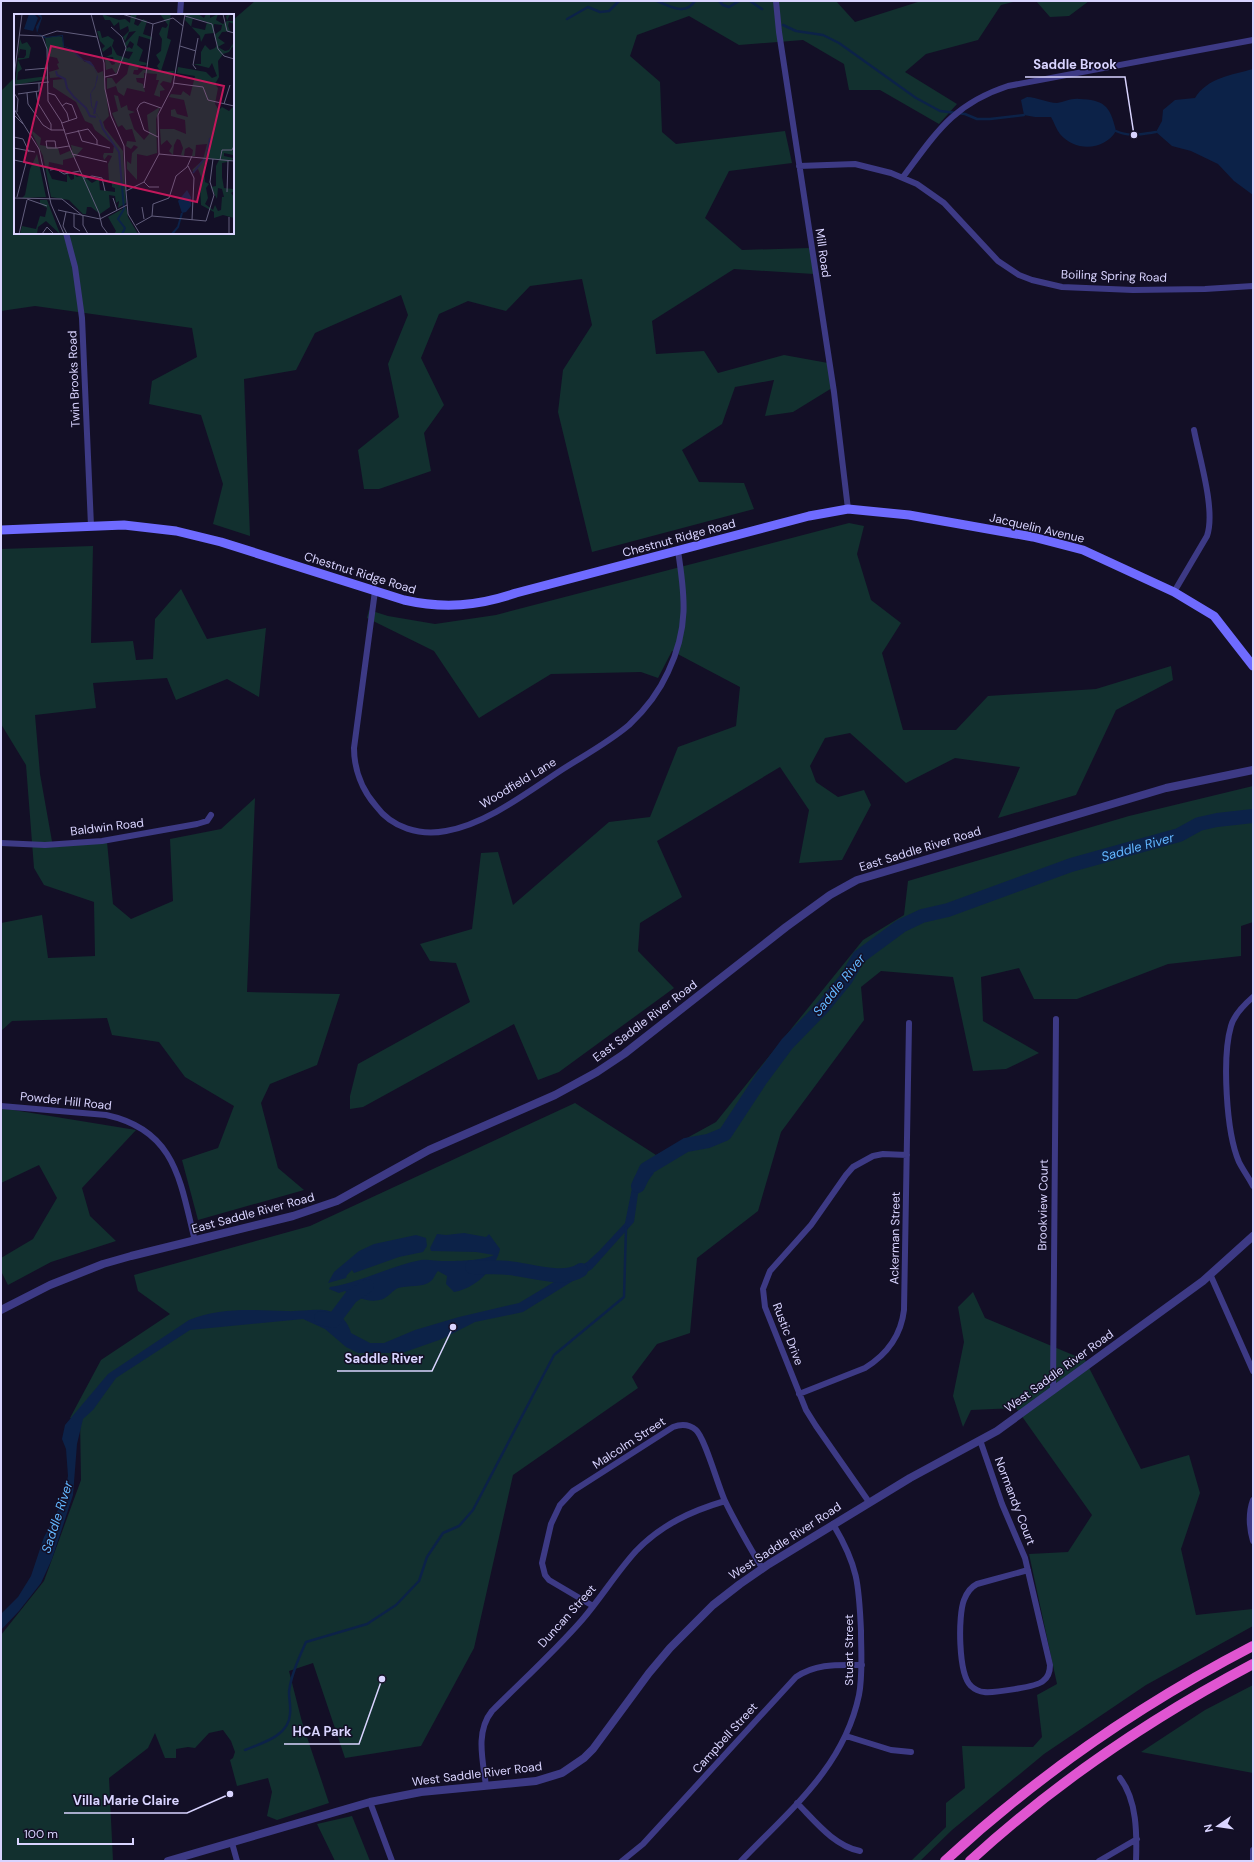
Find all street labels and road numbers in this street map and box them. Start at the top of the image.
street label: Mill Road [812,227,834,279]
street label: Boiling Spring Road [1061,266,1167,286]
street label: Twin Brooks Road [64,330,84,428]
street label: Jacquelin Avenue [988,509,1086,547]
street label: Chestnut Ridge Road [621,515,737,561]
street label: Chestnut Ridge Road [302,548,418,598]
street label: Woodfield Lane [477,754,559,812]
street label: Baldwin Road [69,815,145,839]
street label: East Saddle River Road [857,823,983,875]
street label: East Saddle River Road [590,977,700,1065]
street label: Powder Hill Road [19,1088,113,1114]
street label: Brookview Court [1034,1159,1052,1251]
street label: East Saddle River Road [190,1189,316,1237]
street label: Ackerman Street [886,1191,904,1284]
street label: Rustic Drive [769,1300,807,1368]
street label: West Saddle River Road [1001,1326,1117,1416]
street label: Malcolm Street [589,1413,669,1473]
street label: Normandy Court [991,1455,1039,1548]
street label: West Saddle River Road [726,1499,844,1583]
street label: Duncan Street [534,1581,600,1651]
street label: Stuart Street [841,1614,857,1686]
street label: Campbell Street [689,1699,761,1777]
street label: West Saddle River Road [411,1758,543,1790]

